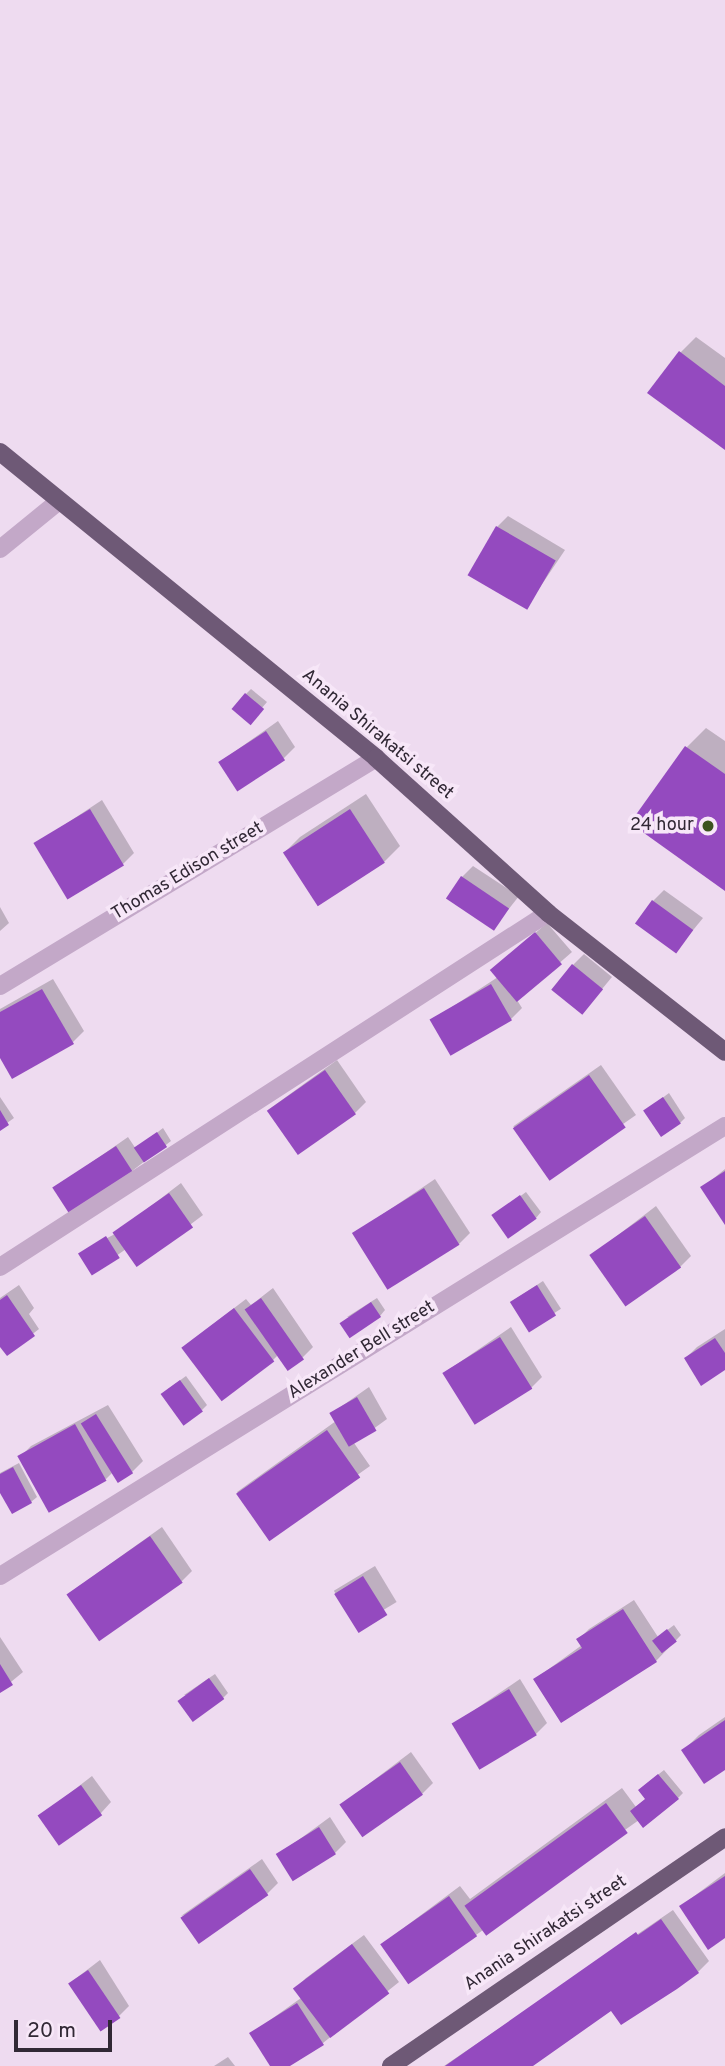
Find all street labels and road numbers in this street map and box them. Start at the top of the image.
street label: Anania Shirakatsi street [297,665,457,805]
street label: Thomas Edison street [108,818,268,926]
street label: Alexander Bell street [285,1297,439,1405]
street label: Anania Shirakatsi street [461,1871,631,1997]

